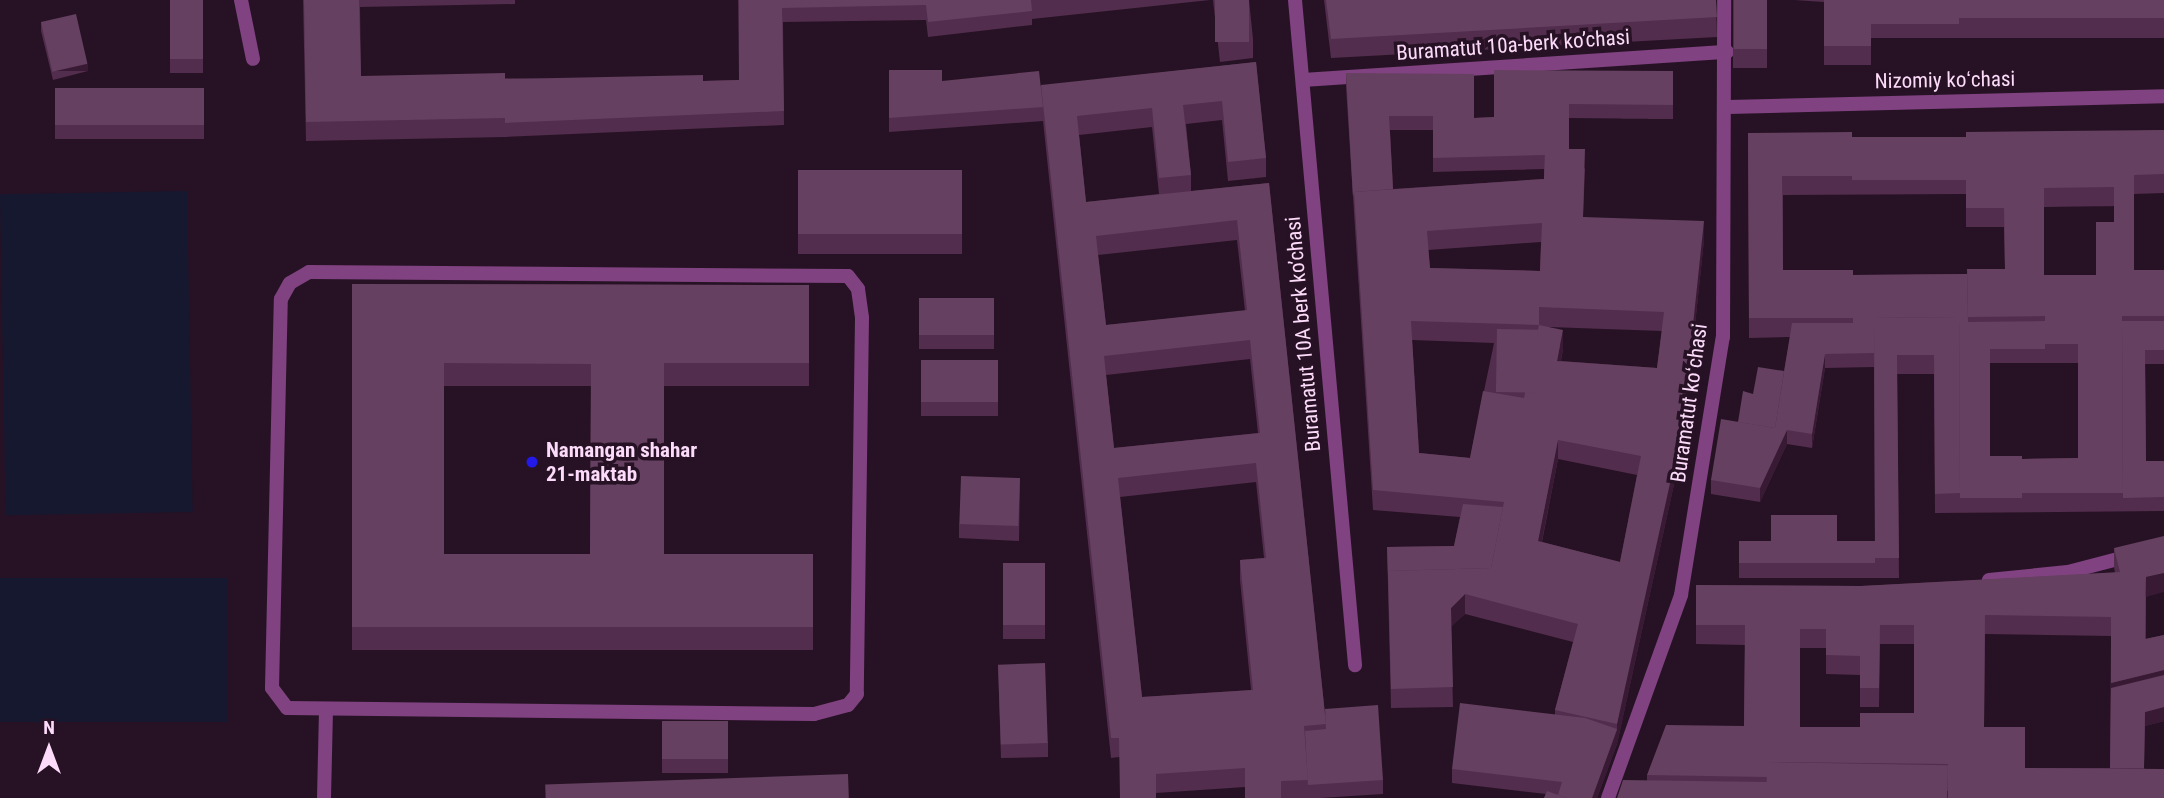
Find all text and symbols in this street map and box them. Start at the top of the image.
street label: Buramatut 10а-berk koʼchasi [1395,24,1631,66]
street label: Nizomiy koʻchasi [1874,66,2016,94]
street label: Buramatut 10А berk koʼchasi [1280,215,1326,453]
street label: Buramatut koʻchasi [1665,322,1713,484]
place label: Namangan shahar 21-maktab [546,437,697,487]
marker: Namangan shahar 21-maktab [524,454,540,470]
north arrow [14,714,84,784]
text: N [43,716,55,739]

